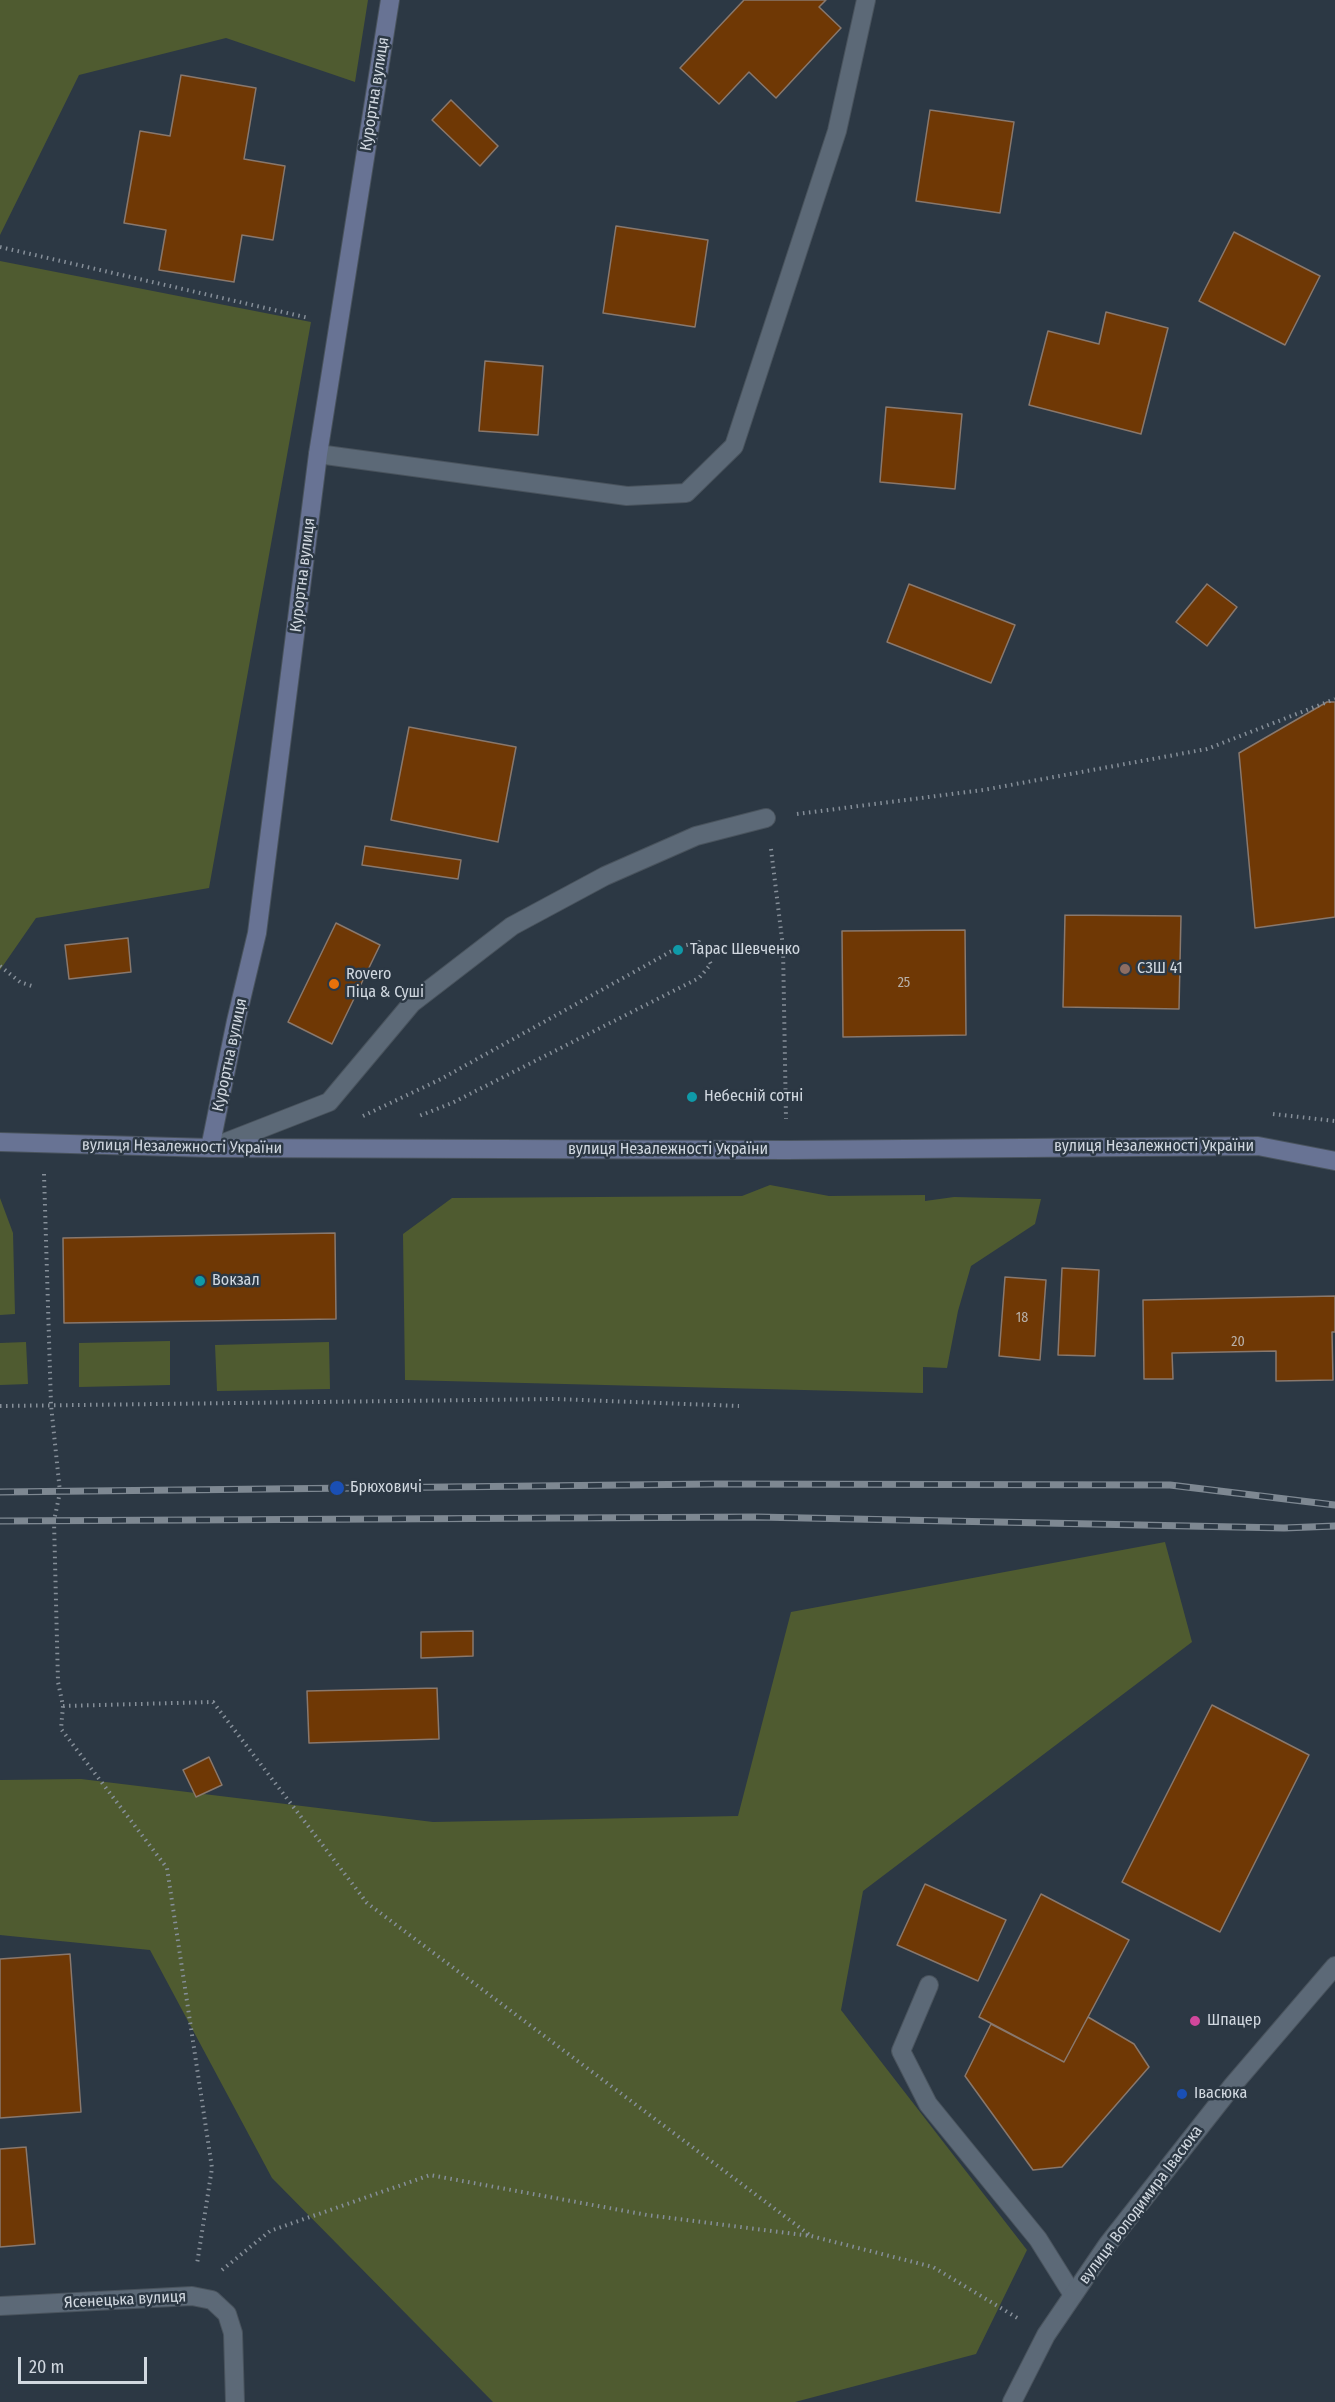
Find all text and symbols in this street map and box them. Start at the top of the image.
street label: Курортна вулиця [357,36,393,152]
street label: Курортна вулиця [286,517,320,633]
place label: Тарас Шевченко [690,940,800,960]
marker: Тарас Шевченко [671,943,685,957]
place label: СЗШ 41 [1137,959,1183,979]
marker: СЗШ 41 [1118,962,1132,976]
place label: Rovero Піца & Суші [346,965,424,1003]
house number: 25 [898,975,910,991]
marker: Rovero Піца & Суші [327,977,341,991]
street label: Курортна вулиця [209,997,251,1113]
place label: Небесній сотні [704,1087,803,1107]
marker: Небесній сотні [685,1090,699,1104]
street label: вулиця Незалежності України [82,1136,282,1158]
street label: вулиця Незалежності України [1054,1137,1254,1157]
street label: вулиця Незалежності України [568,1140,768,1160]
place label: Вокзал [212,1271,260,1291]
marker: Вокзал [193,1274,207,1288]
house number: 18 [1016,1310,1028,1326]
house number: 20 [1231,1334,1245,1350]
place label: Брюховичі [350,1478,422,1498]
marker: Брюховичі [328,1479,346,1497]
place label: Шпацер [1207,2011,1261,2031]
marker: Шпацер [1188,2014,1202,2028]
place label: Івасюка [1194,2084,1247,2104]
marker: Івасюка [1175,2087,1189,2101]
street label: вулиця Володимира Івасюка [1075,2122,1207,2288]
street label: Ясенецька вулиця [63,2287,187,2313]
scale bar [21,2345,150,2383]
text: 20 m [29,2356,64,2378]

